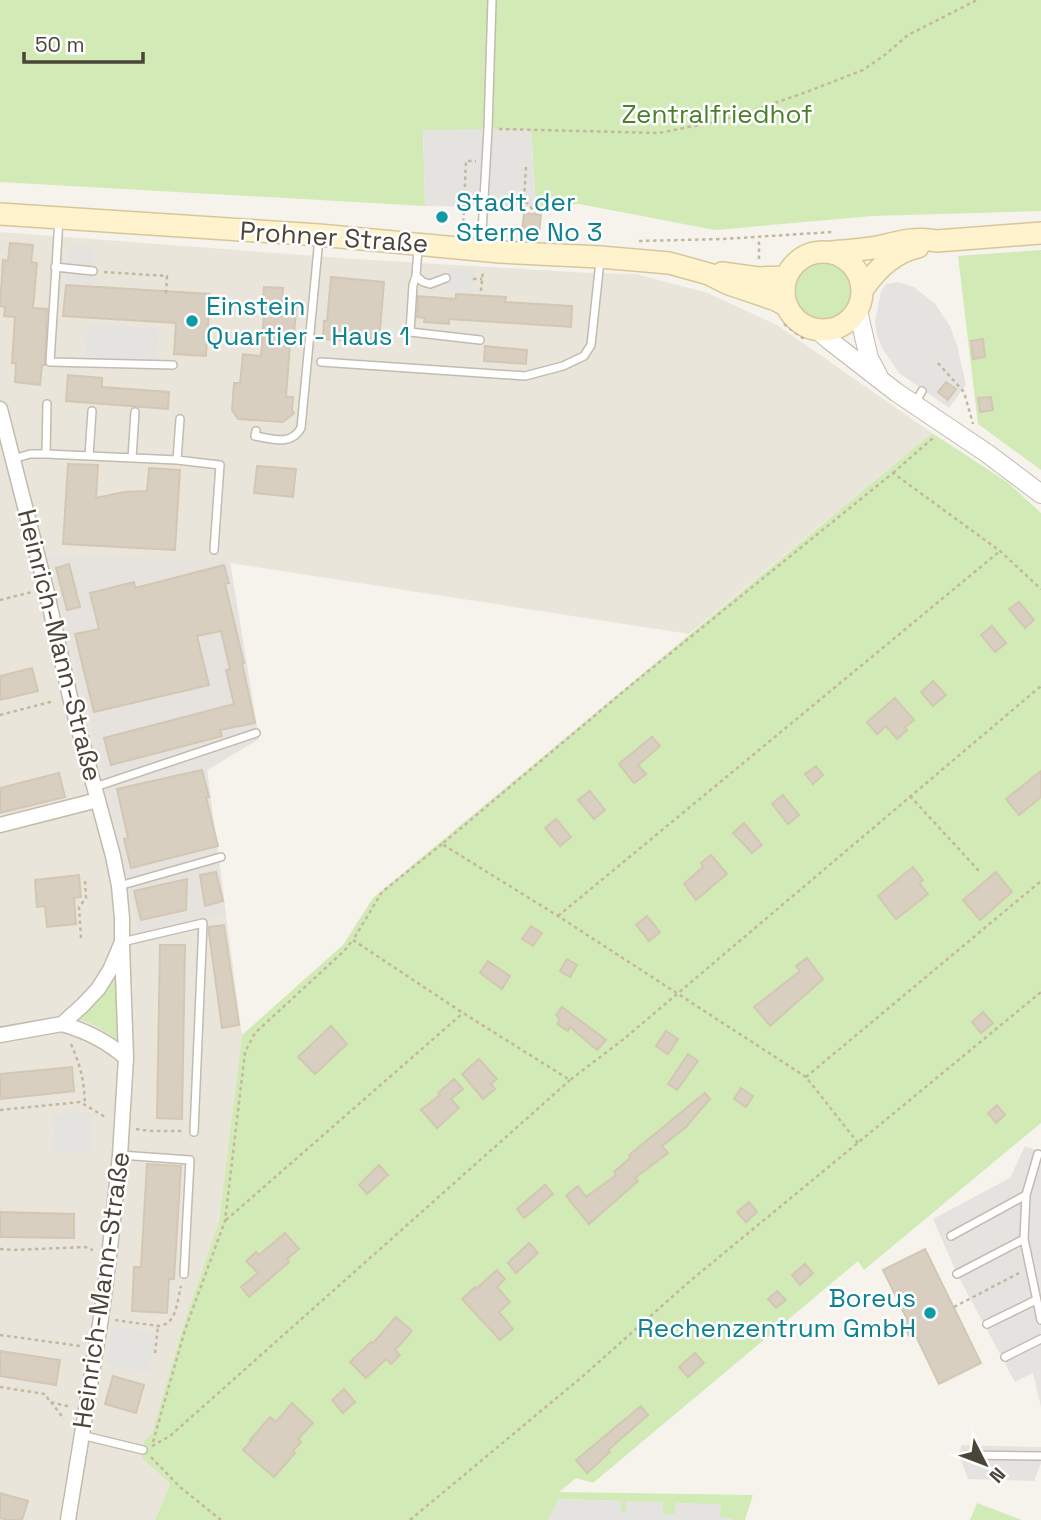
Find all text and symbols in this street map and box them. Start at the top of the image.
scale bar [24,21,144,65]
text: 50 m [35,31,85,58]
park label: Zentralfriedhof [621,97,813,131]
place label: Stadt der Sterne No 3 [456,185,602,249]
marker: Stadt der Sterne No 3 [434,209,450,225]
street label: Prohner Straße [239,213,429,261]
place label: Einstein Quartier - Haus 1 [206,289,410,353]
marker: Einstein Quartier - Haus 1 [184,313,200,329]
street label: Heinrich-Mann-Straße [10,505,110,785]
street label: Heinrich-Mann-Straße [65,1149,137,1431]
place label: Boreus Rechenzentrum GmbH [637,1281,916,1345]
marker: Boreus Rechenzentrum GmbH [922,1305,938,1321]
north arrow [950,1429,1020,1499]
text: N [984,1462,1011,1488]

